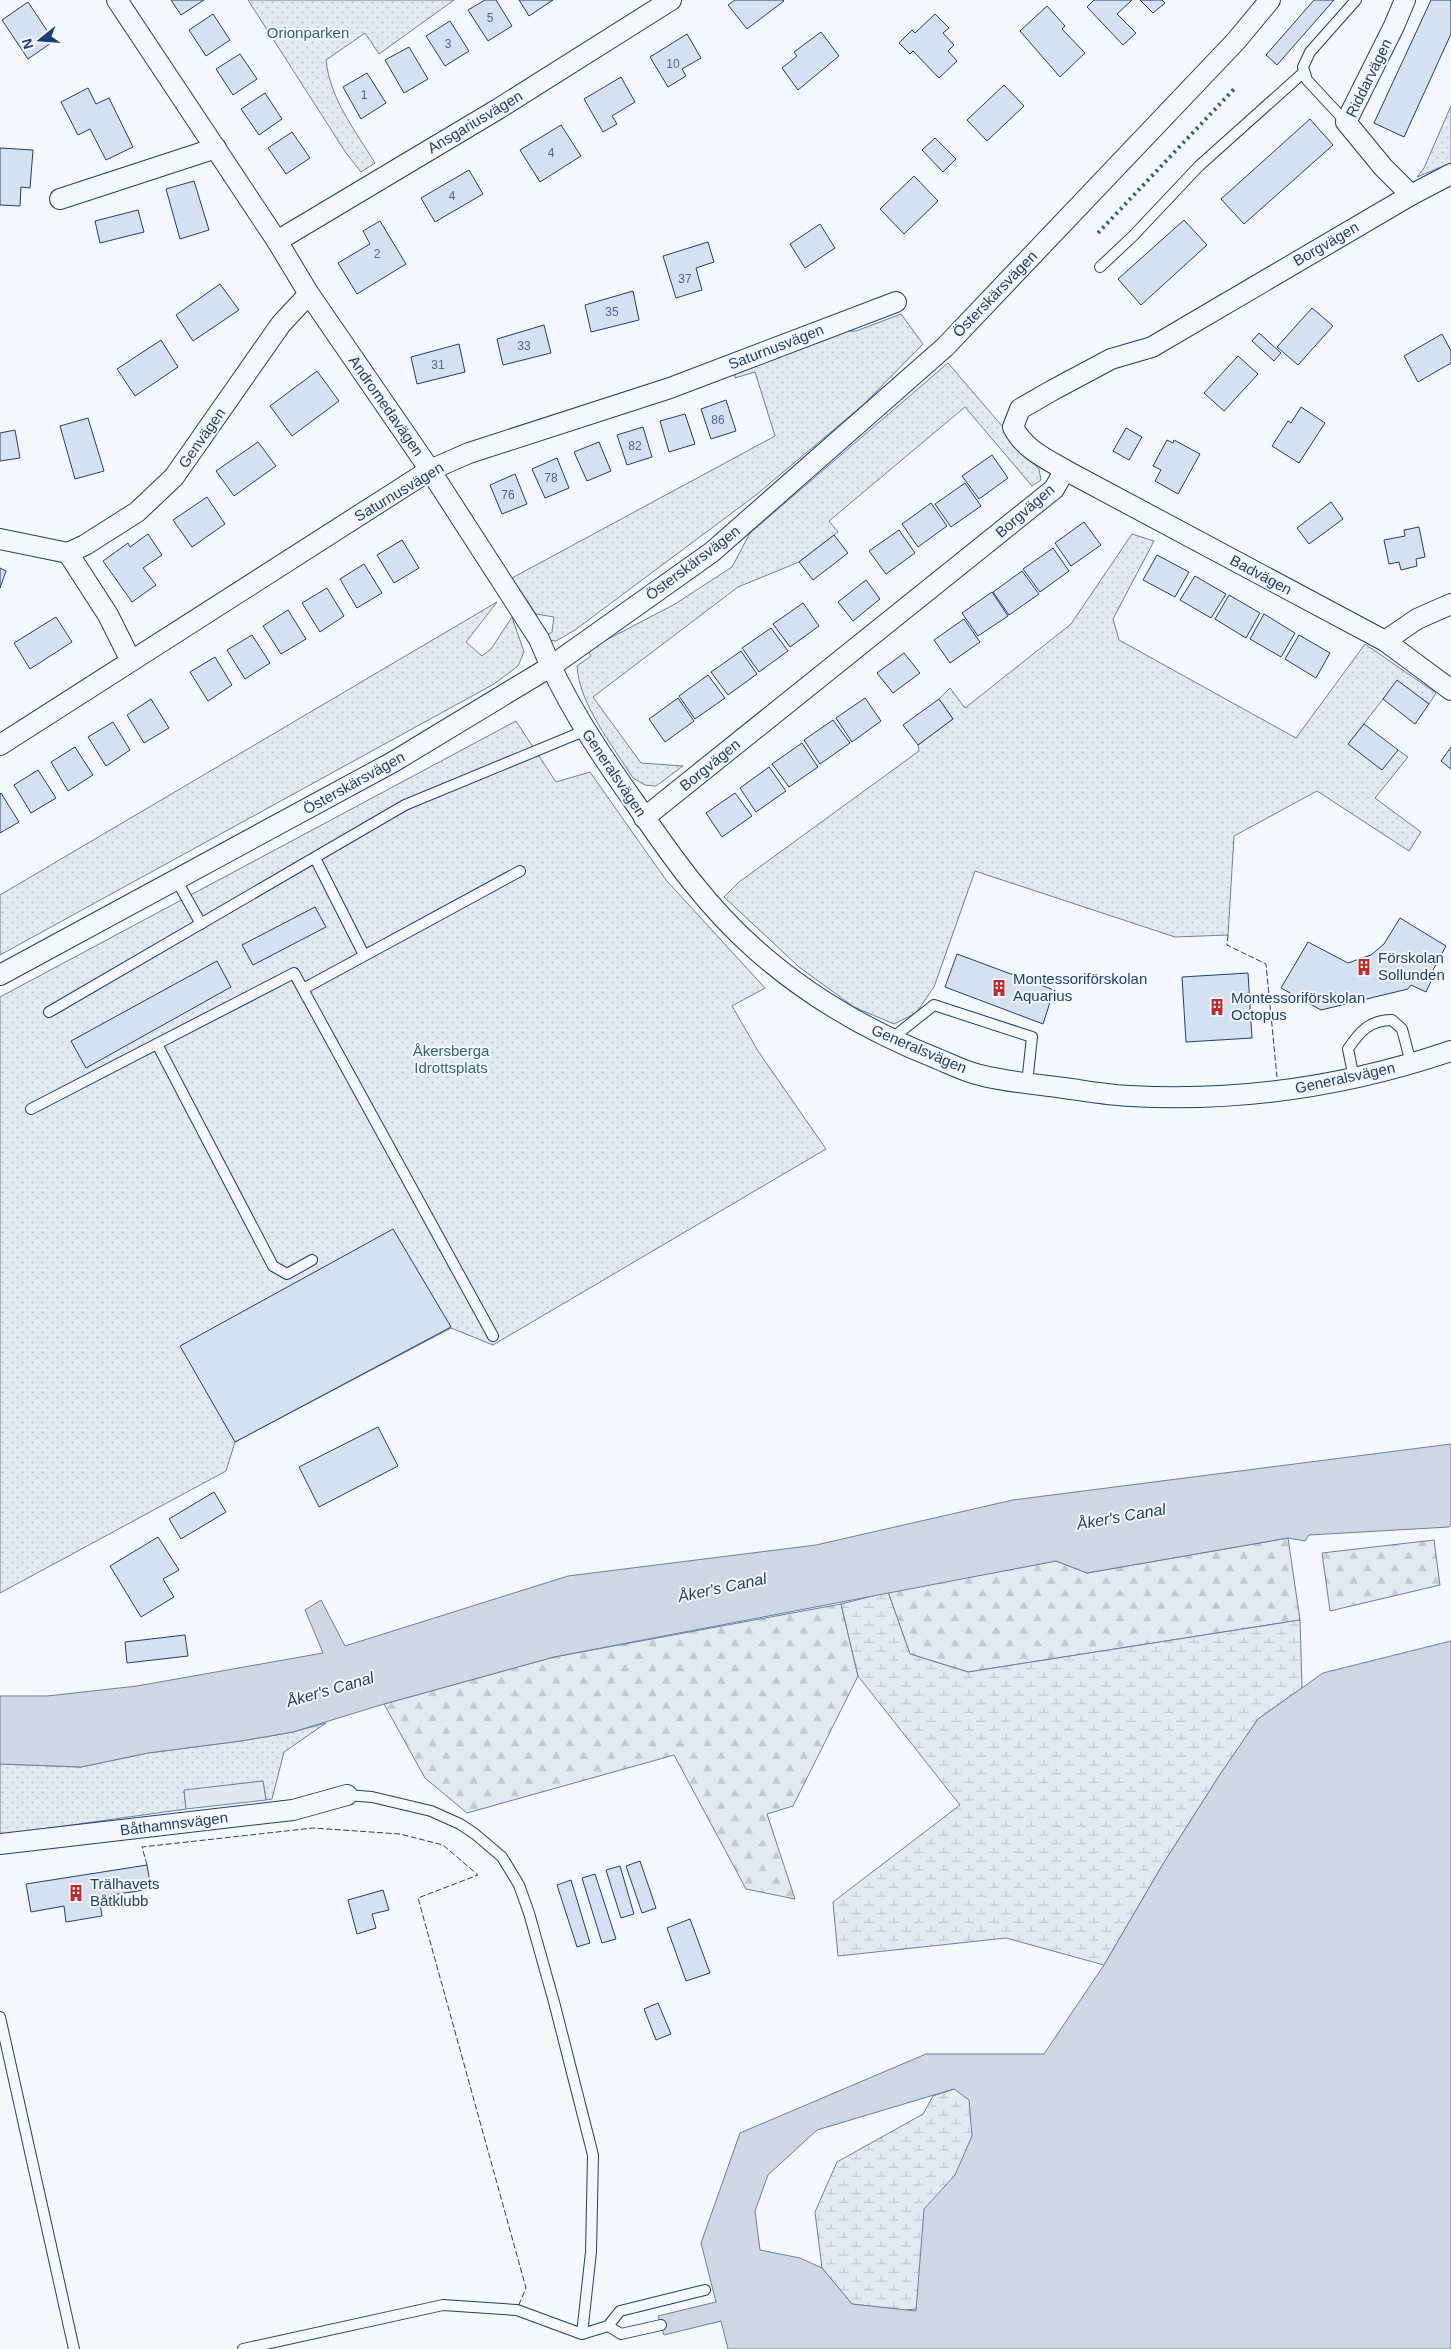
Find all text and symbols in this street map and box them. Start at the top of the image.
house number: 5 [487,11,494,25]
north arrow [15,15,65,65]
park label: Orionparken [267,24,349,41]
street label: Riddarvägen [1342,36,1395,120]
text: N [18,37,37,51]
house number: 3 [445,37,452,51]
house number: 10 [666,57,680,71]
street label: Ansgariusvägen [424,87,525,157]
house number: 1 [361,88,368,102]
house number: 4 [548,146,555,160]
house number: 4 [449,189,456,203]
street label: Borgvägen [1290,218,1361,269]
house number: 2 [374,247,381,261]
street label: Österskärsvägen [949,247,1040,340]
house number: 37 [678,272,692,286]
house number: 35 [605,305,619,319]
street label: Saturnusvägen [726,321,826,373]
house number: 33 [517,339,531,353]
street label: Andromedavägen [345,352,427,459]
house number: 31 [431,358,445,372]
street label: Genvägen [175,404,228,471]
house number: 86 [711,413,725,427]
house number: 82 [628,439,642,453]
street label: Saturnusvägen [351,458,446,525]
house number: 78 [544,471,558,485]
street label: Borgvägen [992,480,1058,541]
house number: 76 [501,488,515,502]
street label: Österskärsvägen [642,522,743,604]
street label: Badvägen [1227,551,1295,598]
street label: Generalsvägen [579,726,650,820]
street label: Borgvägen [676,735,743,794]
street label: Österskärsvägen [300,748,407,817]
place label: Förskolan Sollunden [1378,949,1445,983]
building icon: Förskolan Sollunden [1354,957,1374,977]
place label: Montessoriförskolan Aquarius [1013,970,1147,1004]
building icon: Montessoriförskolan Aquarius [989,978,1009,998]
place label: Montessoriförskolan Octopus [1231,989,1365,1023]
building icon: Montessoriförskolan Octopus [1207,997,1227,1017]
street label: Generalsvägen [869,1021,969,1076]
park label: Åkersberga Idrottsplats [413,1042,490,1076]
street label: Generalsvägen [1293,1059,1396,1096]
water label: Åker's Canal [1074,1499,1167,1533]
water label: Åker's Canal [675,1569,768,1605]
water label: Åker's Canal [283,1668,376,1710]
street label: Båthamnsvägen [119,1808,229,1839]
place label: Trälhavets Båtklubb [90,1875,159,1909]
building icon: Trälhavets Båtklubb [66,1883,86,1903]

